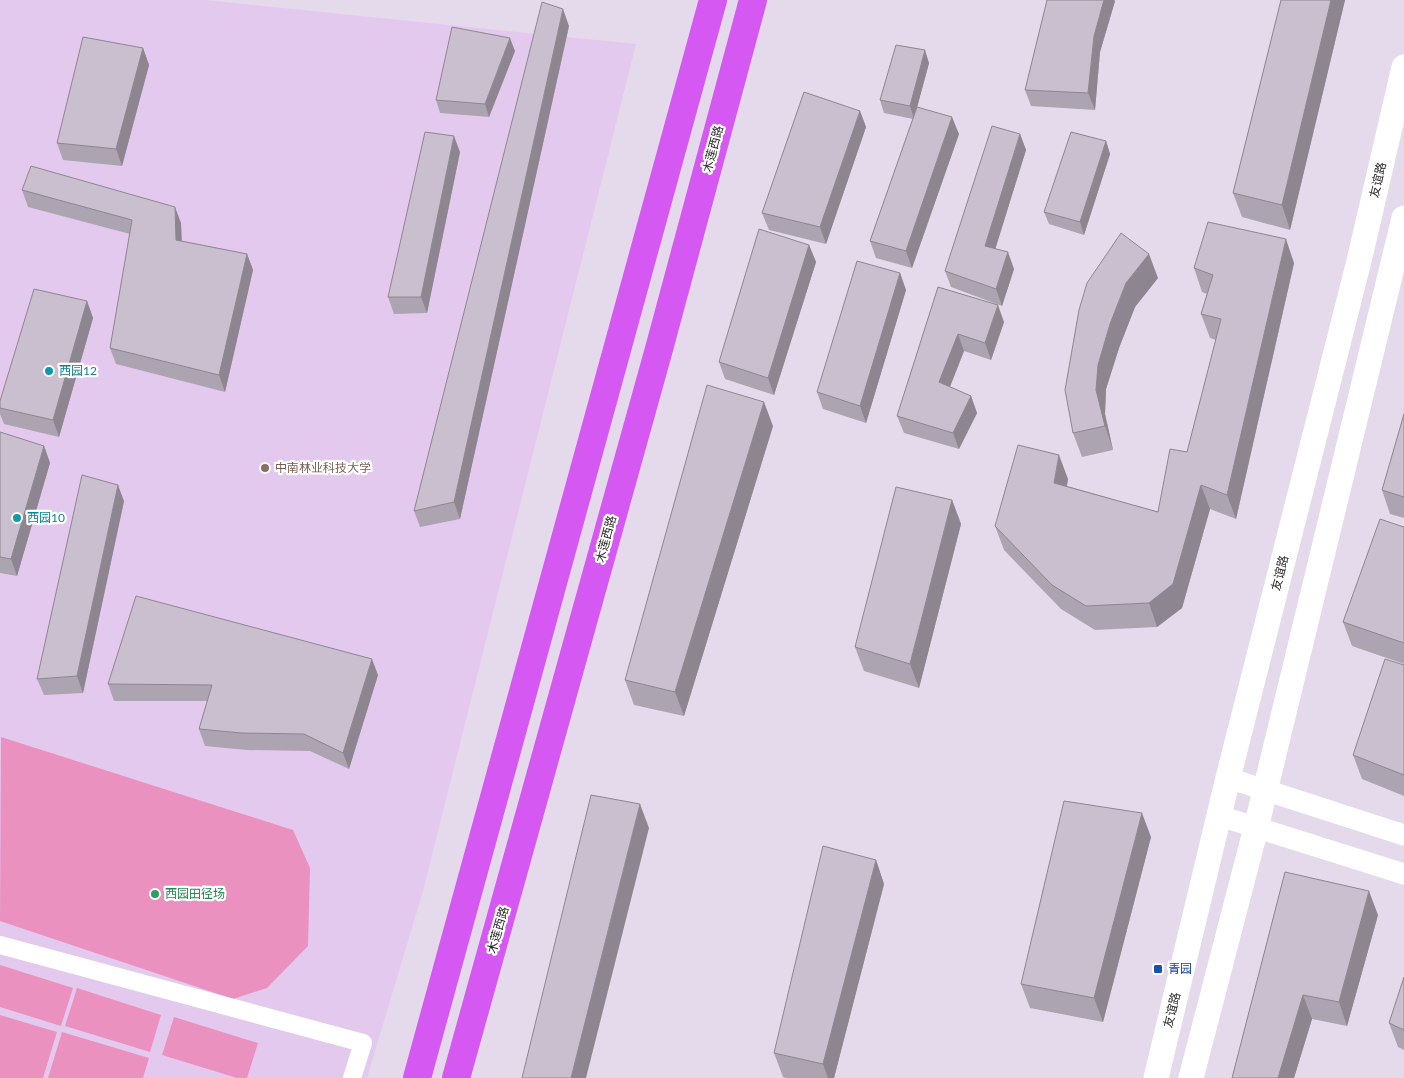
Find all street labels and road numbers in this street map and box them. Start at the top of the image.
street label: 木莲西路 [699,124,726,174]
street label: 友谊路 [1366,161,1389,199]
street label: 木莲西路 [592,514,619,564]
street label: 友谊路 [1268,554,1291,592]
street label: 木莲西路 [484,905,511,955]
street label: 友谊路 [1160,991,1183,1029]

